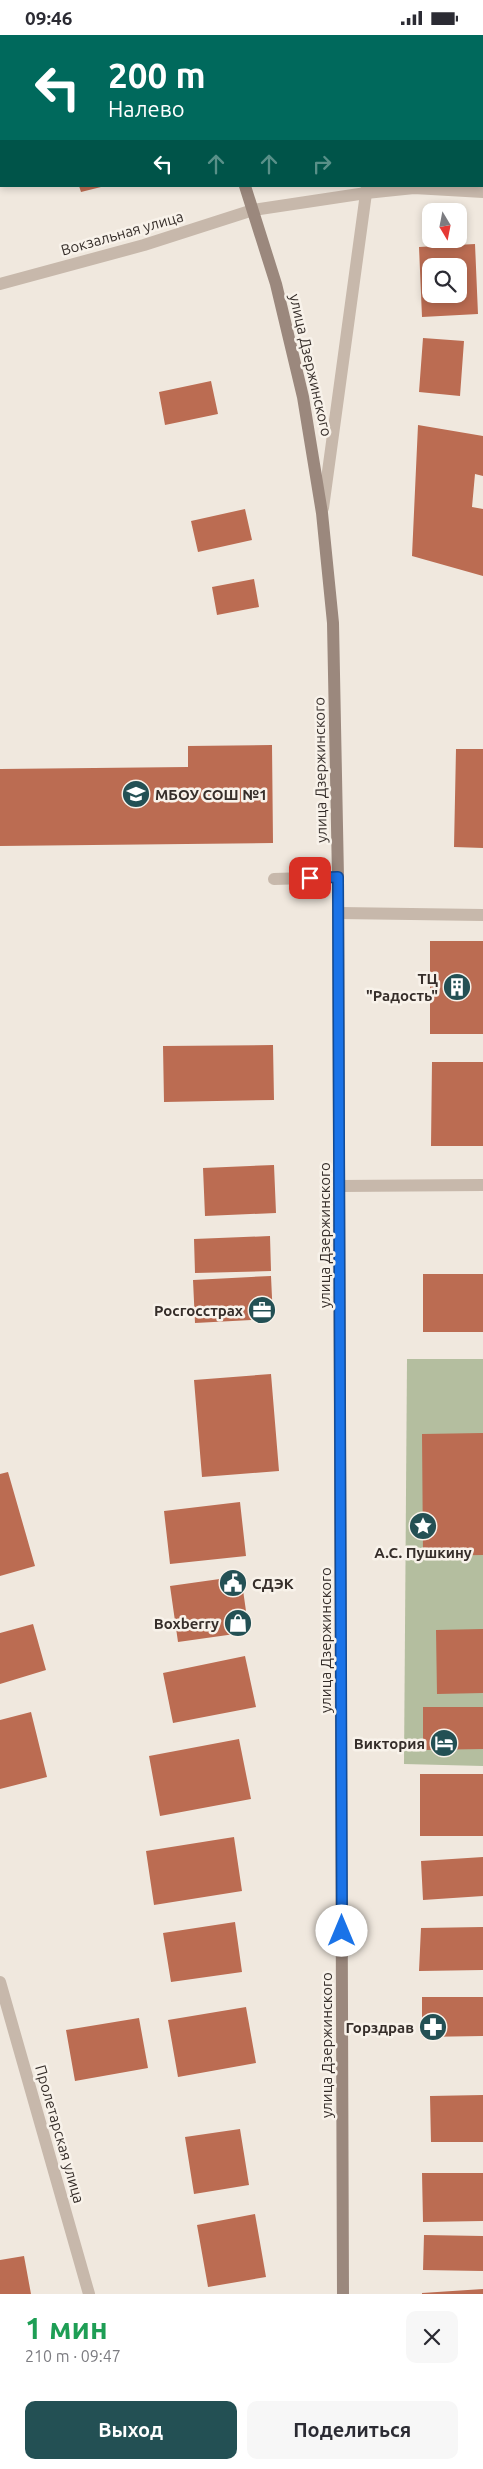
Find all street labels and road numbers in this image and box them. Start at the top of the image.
street label: Вокзальная улица [59,207,185,259]
street label: улица Дзержинского [286,292,336,438]
street label: улица Дзержинского [310,697,330,843]
street label: улица Дзержинского [316,1162,333,1308]
street label: улица Дзержинского [317,1567,334,1713]
street label: улица Дзержинского [318,1972,335,2118]
street label: Пролетарская улица [32,2063,88,2205]

